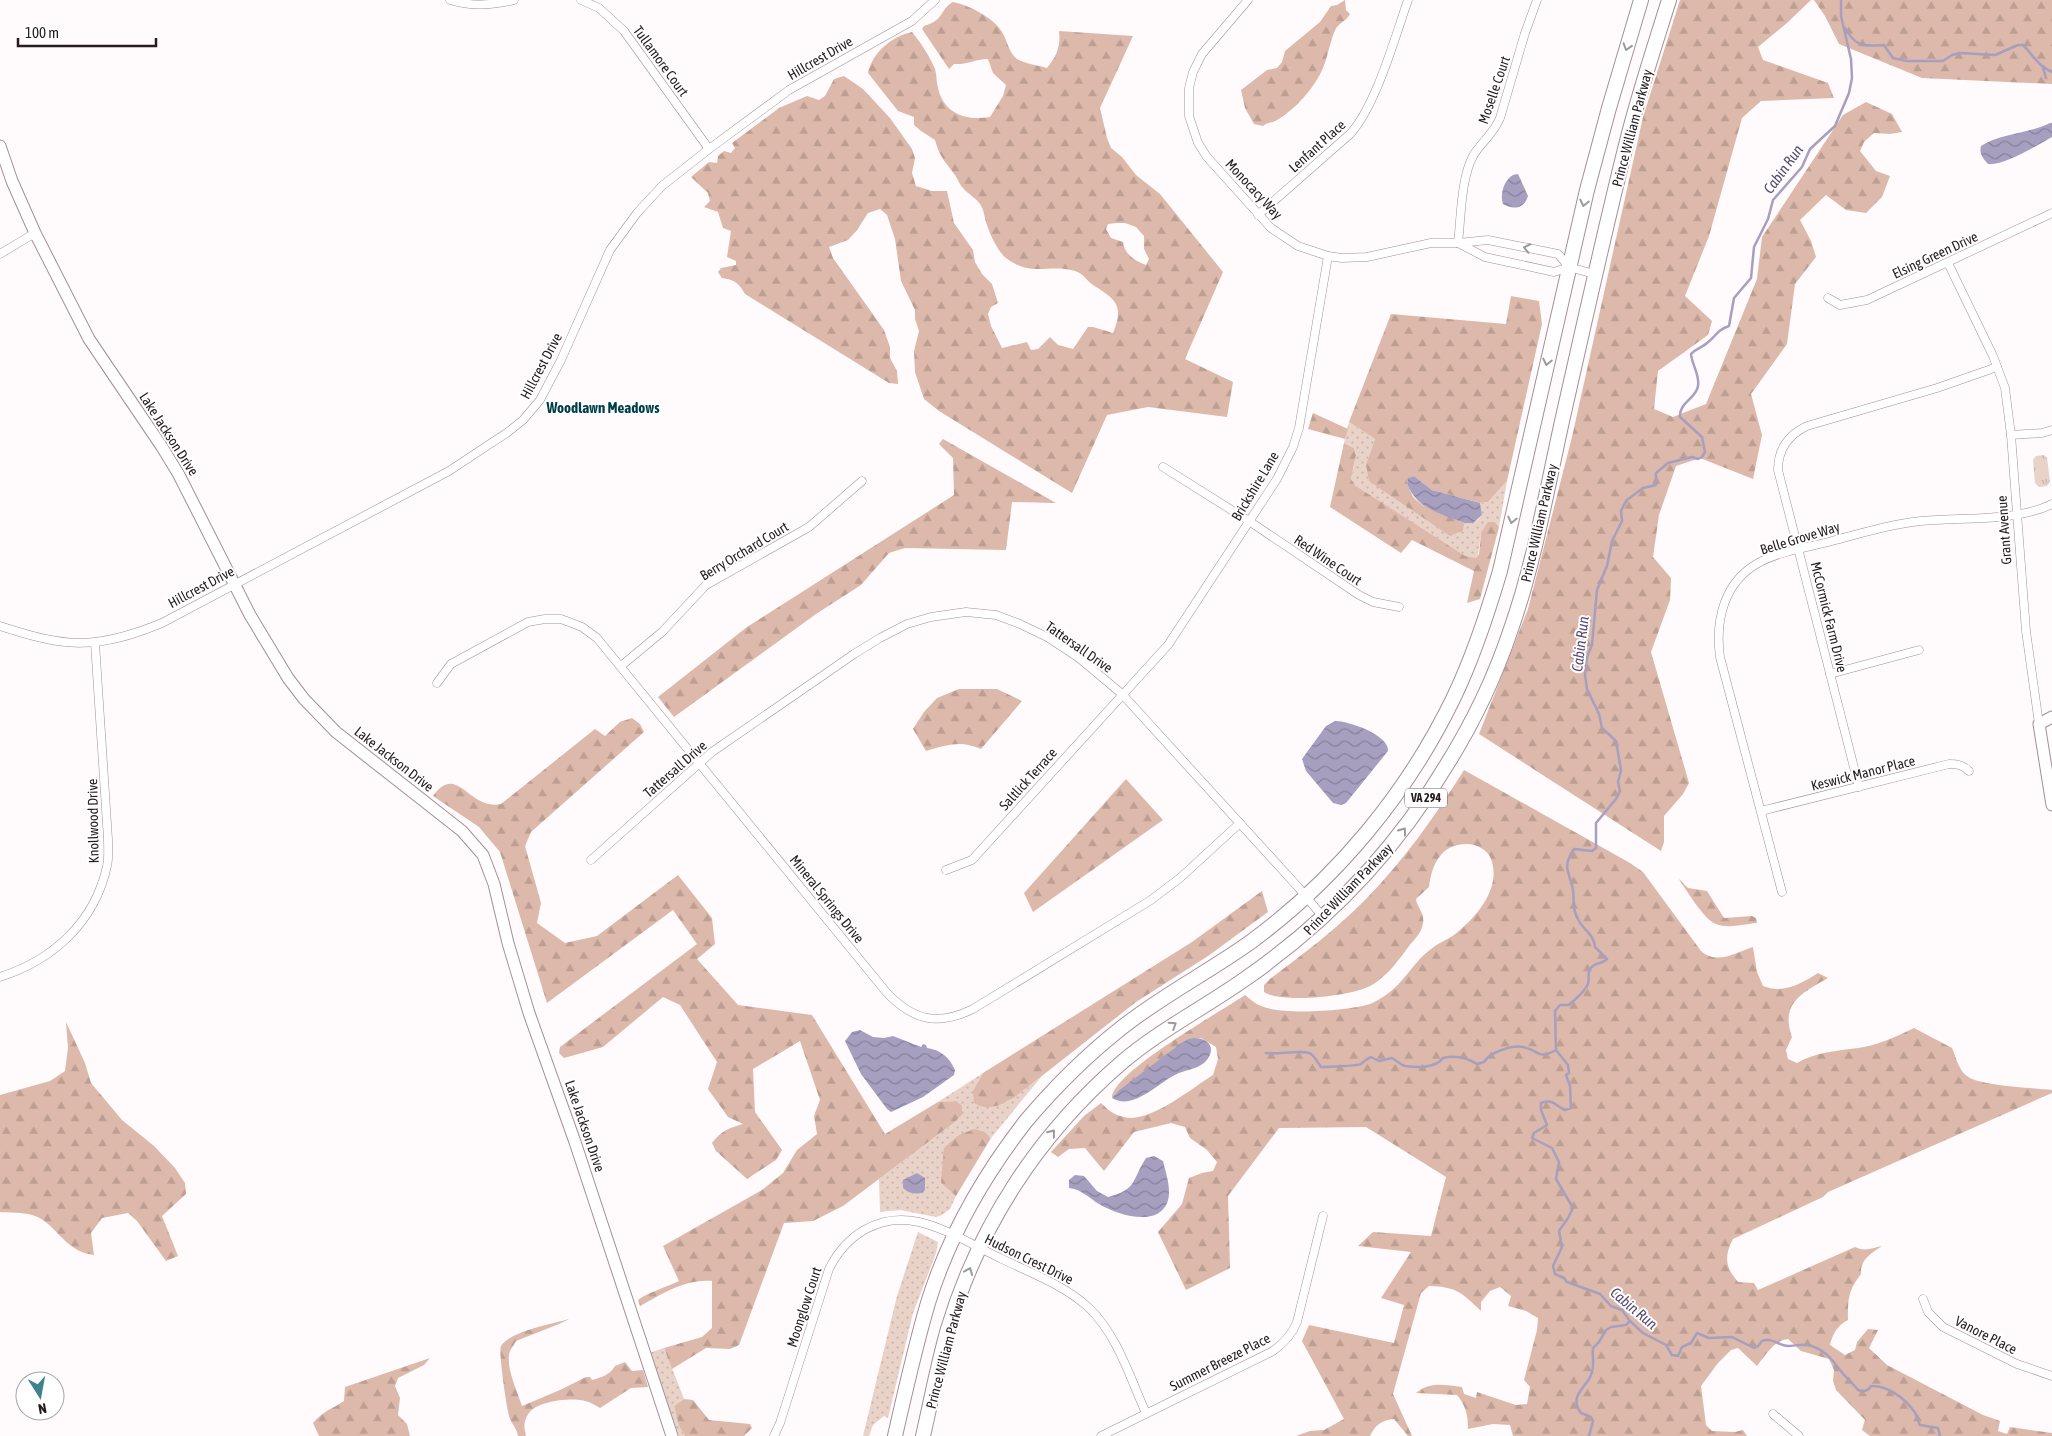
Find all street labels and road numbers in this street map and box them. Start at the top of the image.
street label: Tullamore Court [630,23,692,99]
street label: Hillcrest Drive [785,33,855,83]
street label: Moselle Court [1475,54,1513,126]
street label: Prince William Parkway [1609,67,1655,188]
street label: Lenfant Place [1286,117,1348,175]
street label: Monocacy Way [1222,156,1286,222]
street label: Elsing Green Drive [1890,228,1980,282]
street label: Hillcrest Drive [517,330,565,402]
street label: Lake Jackson Drive [136,389,202,479]
street label: Brickshire Lane [1228,449,1282,523]
street label: Prince William Parkway [1518,462,1560,584]
street label: Grant Avenue [1994,495,2014,565]
street label: Berry Orchard Court [697,518,791,584]
street label: Belle Grove Way [1758,518,1842,558]
street label: Red Wine Court [1291,532,1365,588]
street label: McCormick Farm Drive [1808,560,1850,674]
street label: Hillcrest Drive [165,563,237,611]
street label: Tattersall Drive [1042,618,1116,676]
street label: Lake Jackson Drive [351,723,437,795]
street label: Tattersall Drive [640,737,710,801]
street label: Saltlick Terrace [996,745,1060,813]
street label: Keswick Manor Place [1809,752,1917,794]
street label: Knollwood Drive [84,779,102,863]
road number: VA 294 [1405,788,1447,808]
street label: Prince William Parkway [1300,840,1396,938]
street label: Mineral Springs Drive [787,852,867,946]
street label: Lake Jackson Drive [562,1078,608,1174]
street label: Hudson Crest Drive [982,1231,1076,1287]
street label: Moonglow Court [784,1265,824,1349]
street label: Prince William Parkway [923,1289,969,1410]
street label: Vanore Place [1952,1313,2020,1357]
street label: Summer Breeze Place [1167,1330,1273,1394]

